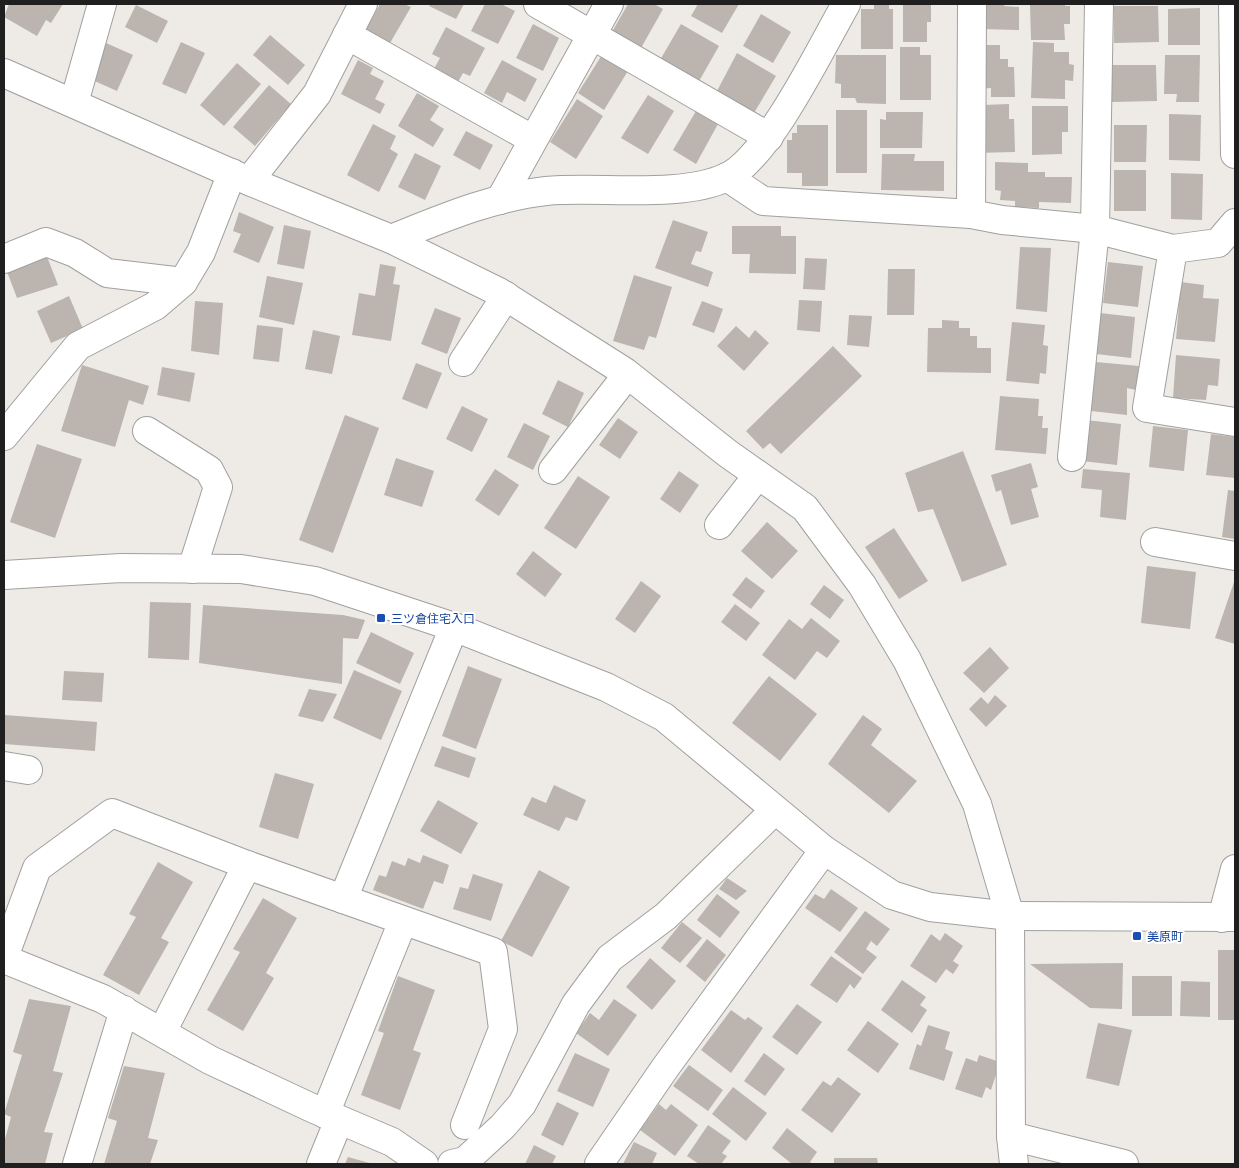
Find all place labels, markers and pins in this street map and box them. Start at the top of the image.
place label: 三ツ倉住宅入口 [391,610,475,627]
marker: 三ツ倉住宅入口 [375,612,387,624]
place label: 美原町 [1147,928,1183,945]
marker: 美原町 [1131,930,1143,942]

